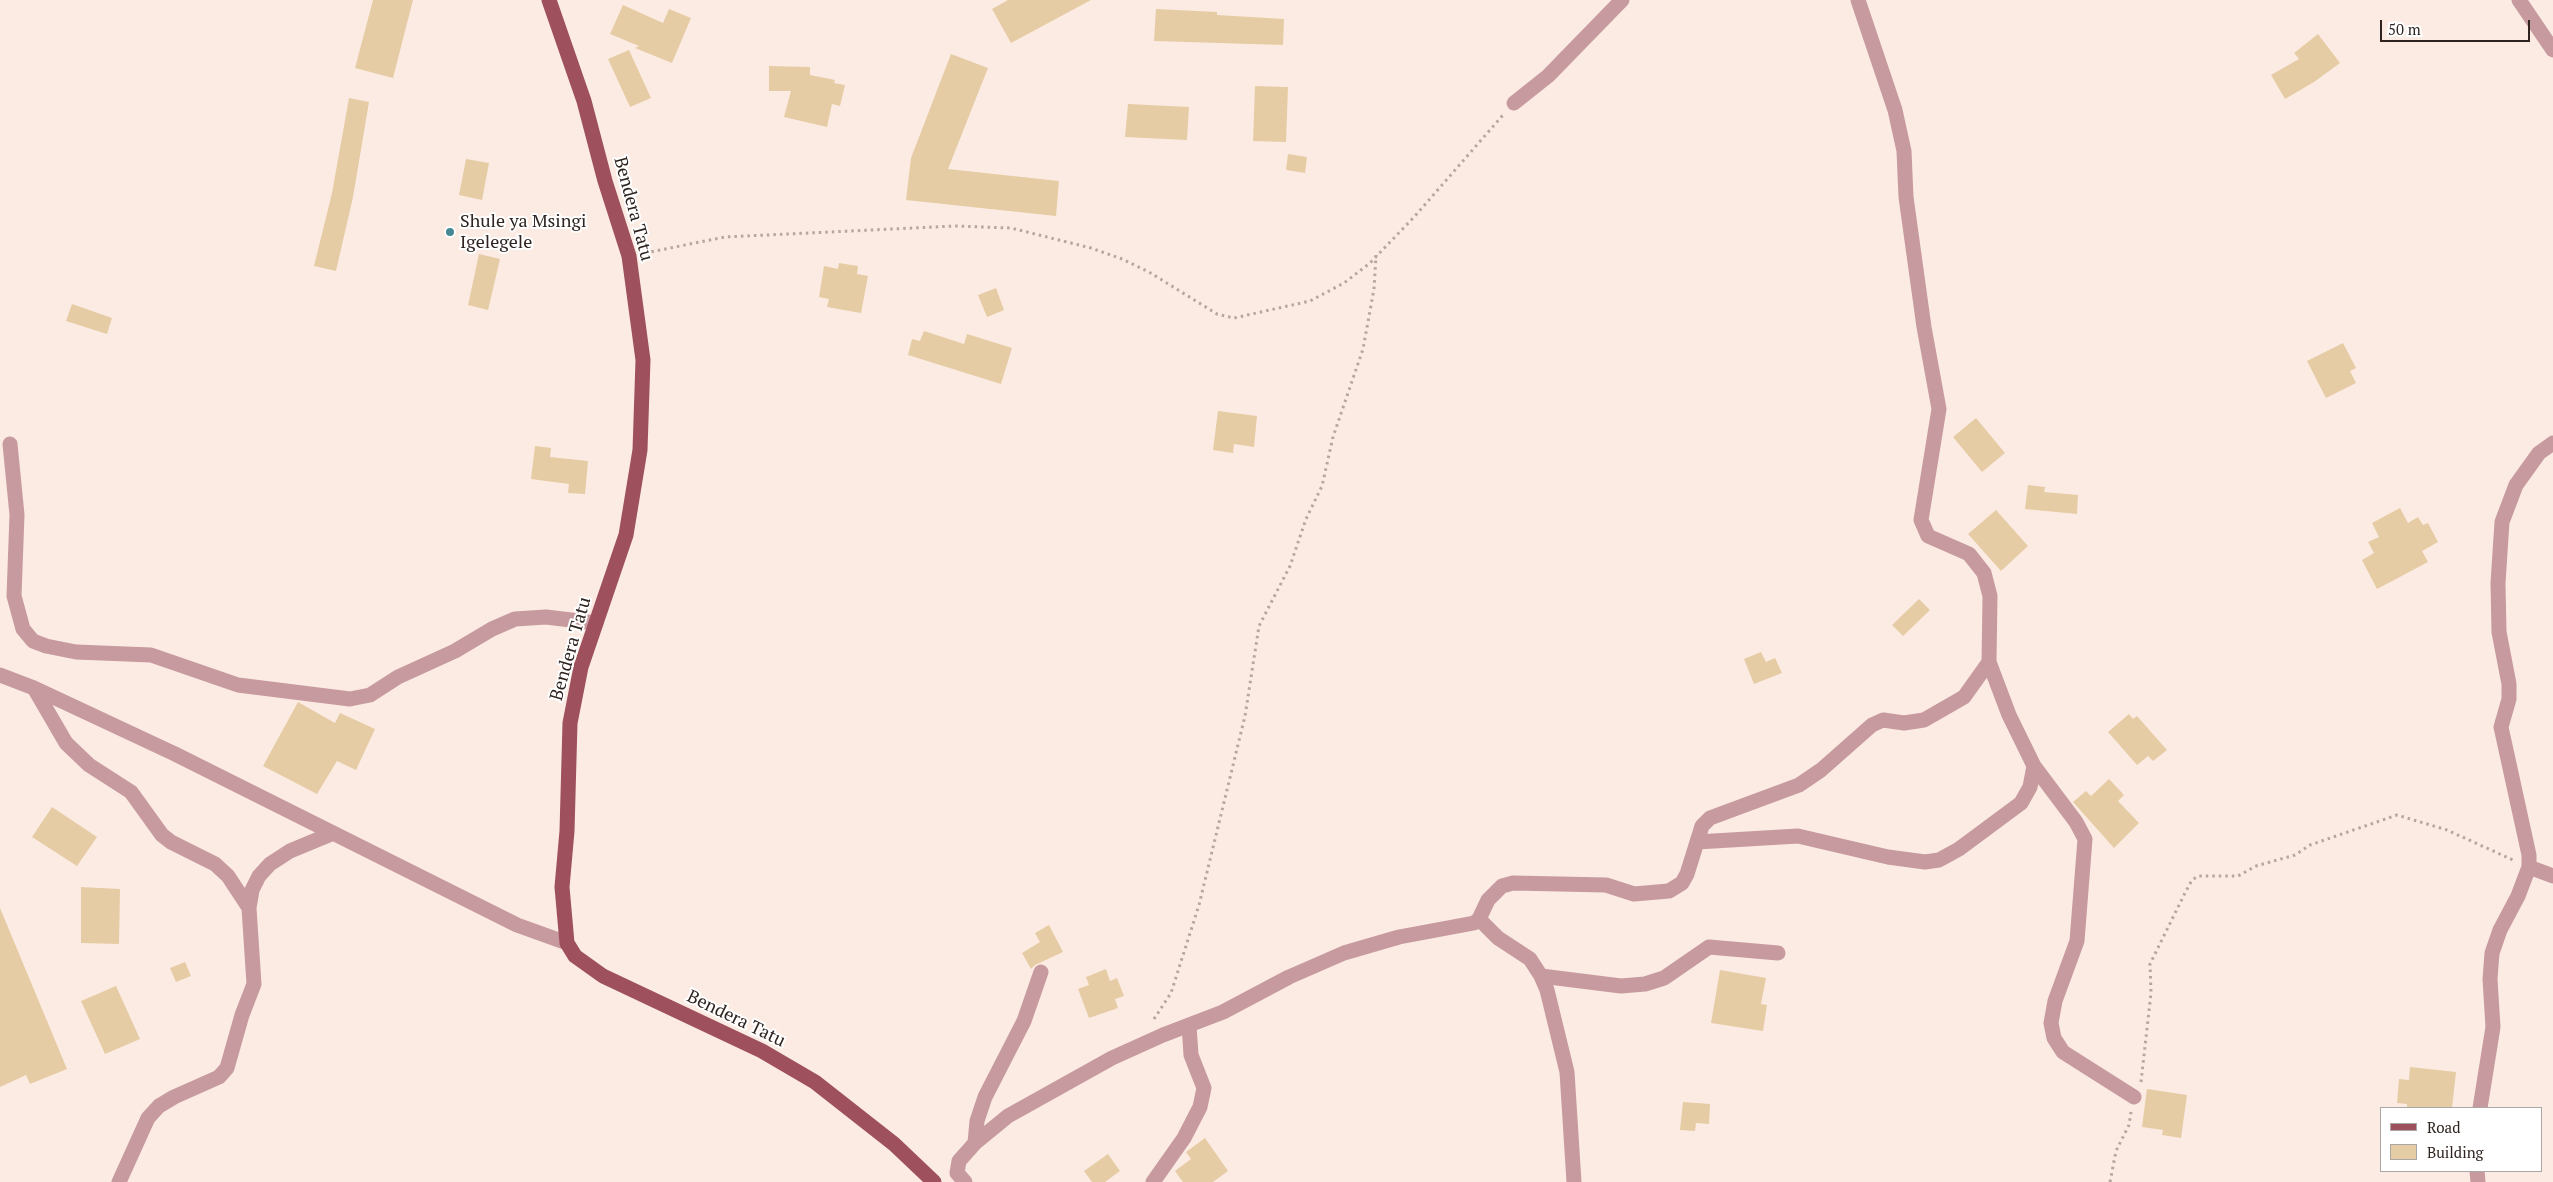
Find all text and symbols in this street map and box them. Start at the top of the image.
scale bar [2383,10,2533,42]
text: 50 m [2388,19,2421,39]
street label: Bendera Tatu [609,155,657,263]
place label: Shule ya Msingi Igelegele [460,211,586,253]
marker: Shule ya Msingi Igelegele [444,226,456,238]
street label: Bendera Tatu [546,595,596,703]
street label: Bendera Tatu [683,986,789,1052]
legend [2380,1107,2543,1172]
text: Road [2427,1117,2460,1137]
text: Building [2427,1142,2484,1162]

